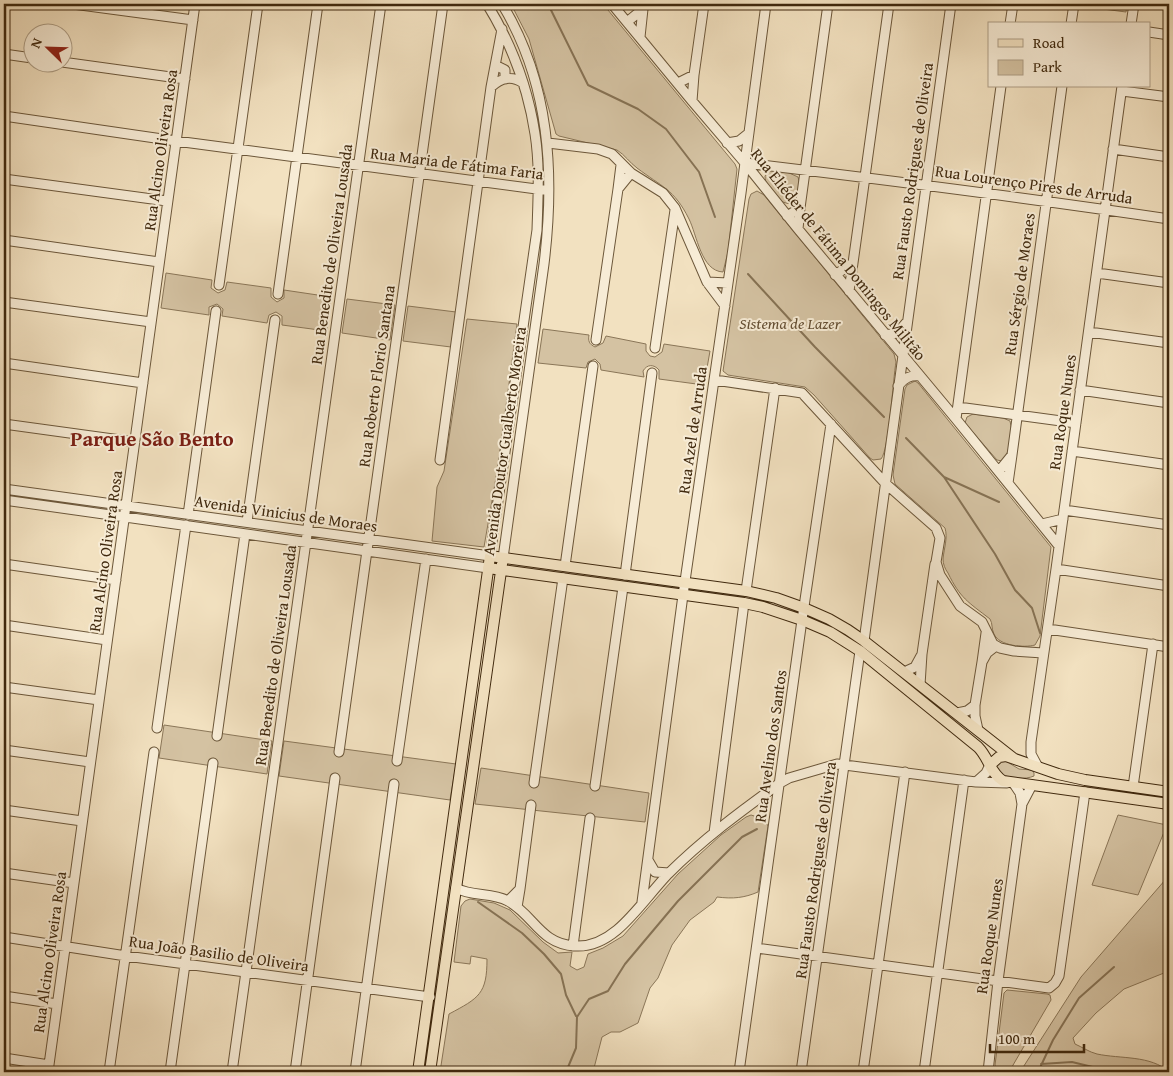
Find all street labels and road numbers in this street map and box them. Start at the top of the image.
street label: Rua Fausto Rodrigues de Oliveira [885,61,939,281]
street label: Rua Alcino Oliveira Rosa [137,67,183,232]
street label: Rua Maria de Fátima Faria [369,140,545,186]
street label: Rua Benedito de Oliveira Lousada [304,142,358,366]
street label: Rua Eliéder de Fátima Domingos Militão [746,143,932,365]
street label: Rua Lourenço Pires de Arruda [934,158,1135,210]
street label: Rua Sérgio de Moraes [997,211,1041,357]
street label: Rua Roberto Florio Santana [351,283,401,468]
street label: Avenida Doutor Gualberto Moreira [476,324,532,557]
street label: Rua Roque Nunes [1042,353,1082,471]
street label: Rua Azel de Arruda [671,364,713,495]
street label: Rua Alcino Oliveira Rosa [82,468,128,633]
street label: Avenida Vinicius de Moraes [193,488,379,538]
street label: Rua Benedito de Oliveira Lousada [248,543,302,767]
street label: Rua Avelino dos Santos [747,668,793,824]
street label: Rua Fausto Rodrigues de Oliveira [788,760,842,980]
street label: Rua Alcino Oliveira Rosa [26,869,72,1034]
street label: Rua Roque Nunes [969,877,1009,995]
street label: Rua João Basilio de Oliveira [128,928,311,978]

